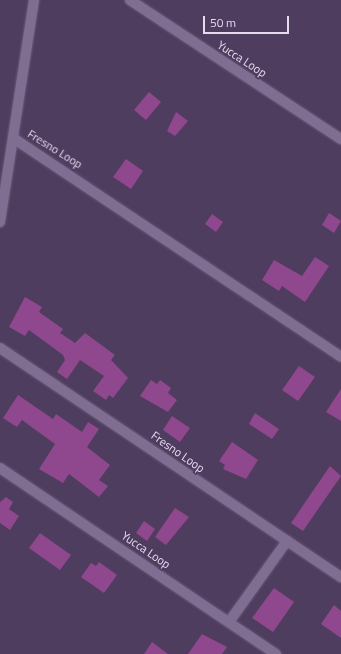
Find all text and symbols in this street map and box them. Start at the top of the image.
scale bar [205,8,291,34]
text: 50 m [210,13,236,32]
street label: Yucca Loop [215,38,269,80]
street label: Fresno Loop [25,127,85,171]
street label: Fresno Loop [149,428,207,476]
street label: Yucca Loop [119,528,173,572]

